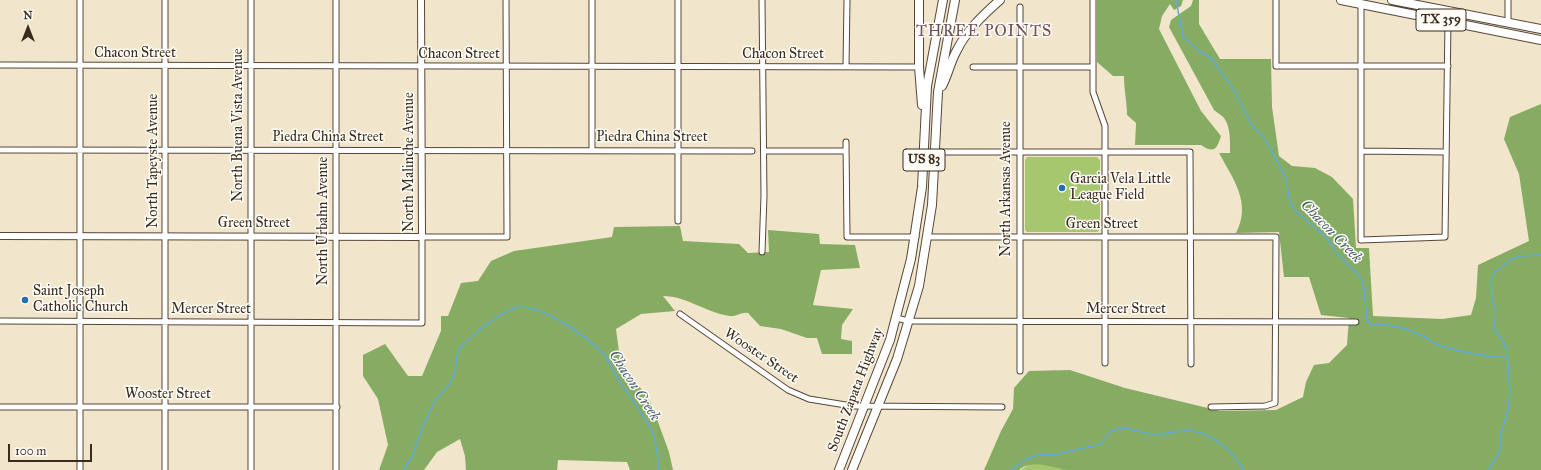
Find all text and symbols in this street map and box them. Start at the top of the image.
north arrow [8,8,48,48]
text: N [23,9,33,22]
road number: TX 359 [1416,9,1466,31]
district label: THREE POINTS [916,22,1052,42]
street label: Chacon Street [94,46,176,62]
street label: Chacon Street [418,47,500,63]
street label: Chacon Street [742,47,824,63]
street label: North Buena Vista Avenue [231,48,247,202]
street label: North Malinche Avenue [402,92,418,232]
street label: North Tapeyste Avenue [146,94,162,228]
street label: North Arkansas Avenue [999,121,1015,257]
street label: Piedra China Street [272,130,384,146]
street label: Piedra China Street [596,130,708,146]
road number: US 83 [903,149,945,171]
street label: North Urbahn Avenue [316,157,332,285]
place label: Garcia Vela Little League Field [1070,172,1171,204]
marker: Garcia Vela Little League Field [1057,183,1067,193]
water label: Chacon Creek [1297,197,1365,267]
street label: Green Street [218,216,290,232]
street label: Green Street [1066,217,1138,233]
place label: Saint Joseph Catholic Church [33,284,128,316]
marker: Saint Joseph Catholic Church [20,295,30,305]
street label: Mercer Street [171,302,251,318]
street label: Mercer Street [1086,302,1166,318]
street label: Wooster Street [721,325,801,387]
street label: South Zapata Highway [825,326,887,454]
water label: Chacon Creek [605,347,663,425]
street label: Wooster Street [125,387,211,403]
scale bar [10,436,94,462]
text: 100 m [15,444,46,458]

